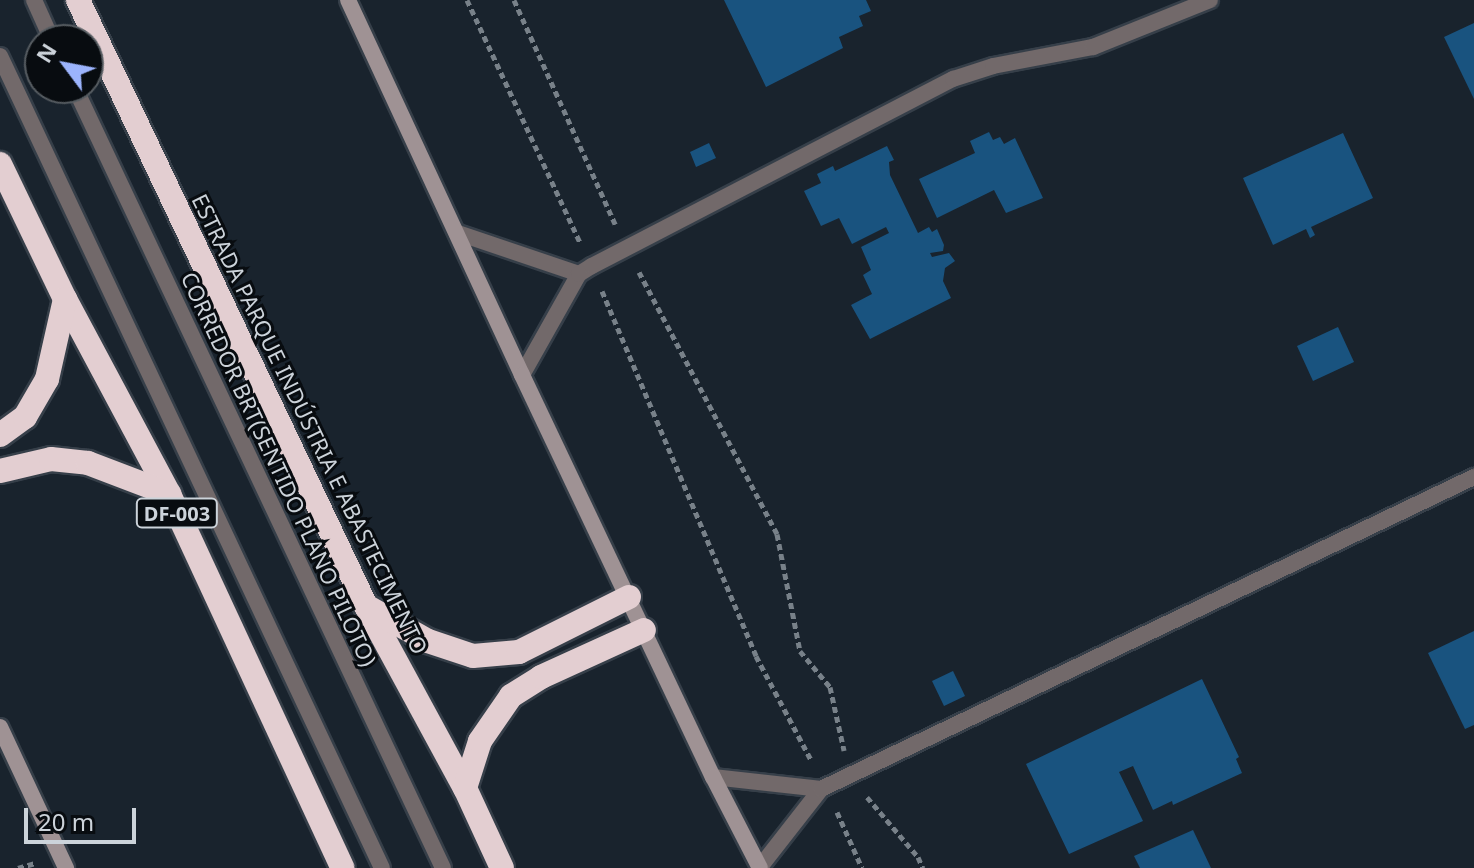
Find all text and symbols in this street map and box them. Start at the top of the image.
north arrow [24,24,104,104]
text: N [28,37,63,68]
street label: ESTRADA PARQUE INDÚSTRIA E ABASTECIMENTO [187,190,433,658]
street label: CORREDOR BRT(SENTIDO PLANO PILOTO) [176,268,382,670]
road number: DF-003 [135,497,219,529]
scale bar [28,792,140,842]
text: 20 m [38,805,94,838]

